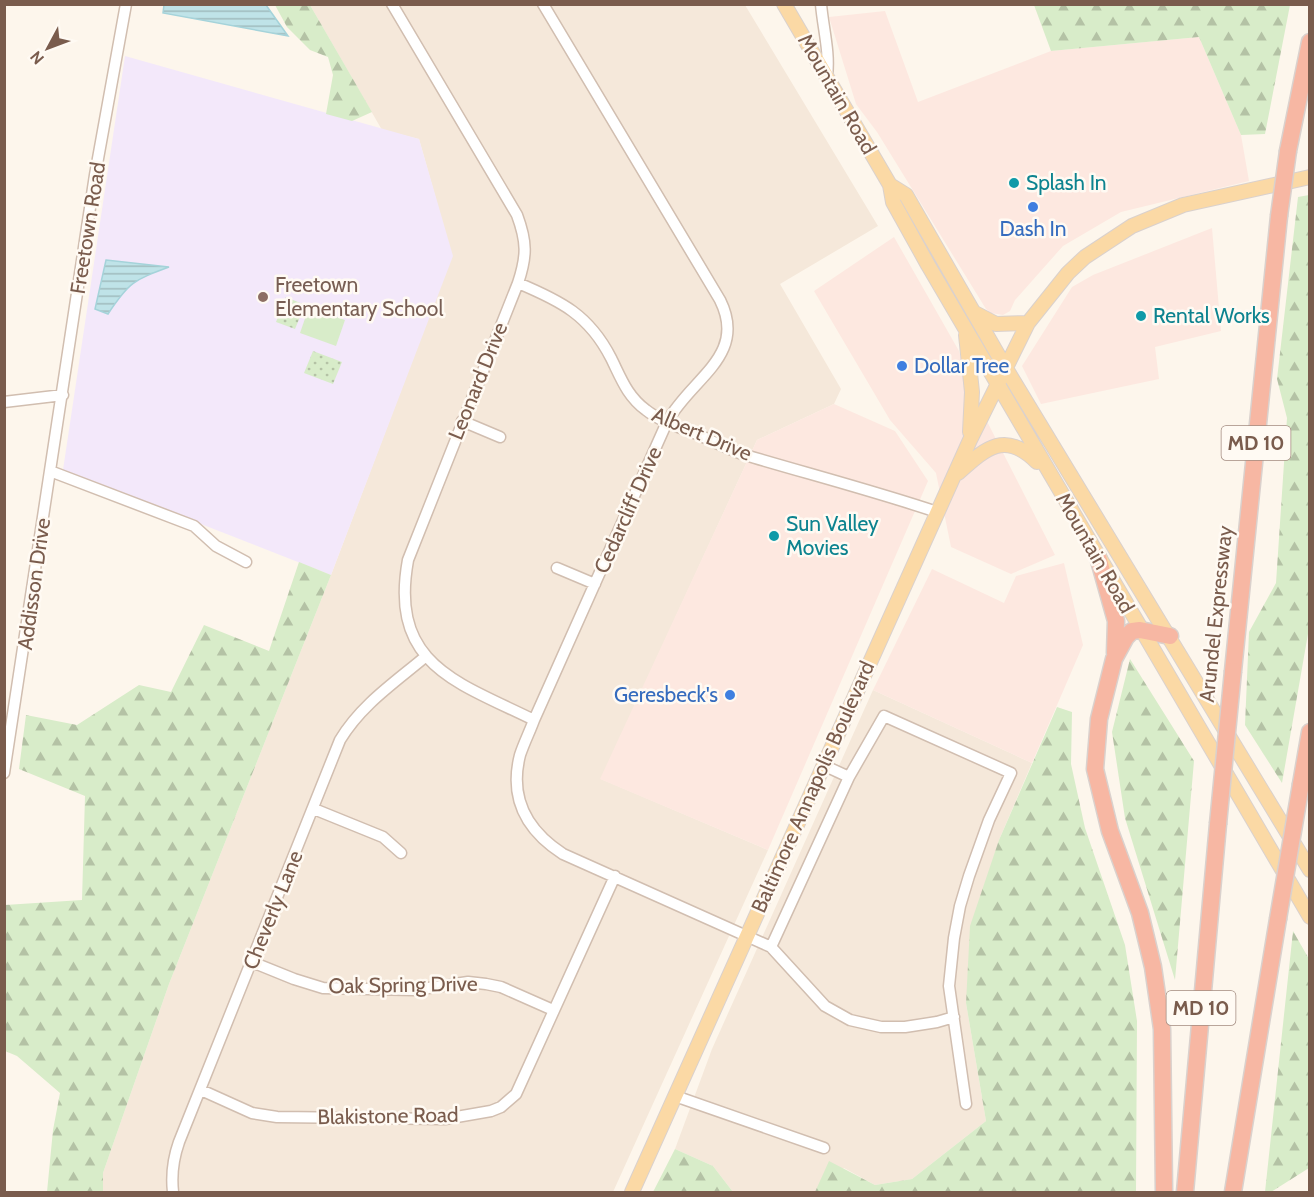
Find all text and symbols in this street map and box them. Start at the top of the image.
north arrow [18,18,78,78]
street label: Mountain Road [793,29,882,158]
text: N [26,47,48,68]
street label: Freetown Road [65,160,110,296]
place label: Splash In [1026,170,1107,195]
marker: Splash In [1007,176,1021,190]
marker: Dash In [1026,200,1040,214]
place label: Dash In [1000,216,1066,241]
place label: Freetown Elementary School [275,272,443,321]
marker: Freetown Elementary School [256,290,270,304]
place label: Rental Works [1153,303,1270,328]
marker: Rental Works [1134,309,1148,323]
street label: Leonard Drive [443,318,512,443]
place label: Dollar Tree [914,353,1010,378]
marker: Dollar Tree [895,359,909,373]
street label: Albert Drive [649,401,756,466]
road number: MD 10 [1222,426,1290,460]
street label: Cedarcliff Drive [588,442,667,577]
street label: Mountain Road [1051,488,1140,617]
place label: Sun Valley Movies [786,511,879,560]
street label: Addisson Drive [12,516,55,652]
street label: Arundel Expressway [1194,524,1237,704]
marker: Sun Valley Movies [767,529,781,543]
street label: Baltimore Annapolis Boulevard [746,657,879,916]
place label: Geresbeck's [614,682,718,707]
marker: Geresbeck's [723,688,737,702]
street label: Cheverly Lane [237,847,308,973]
street label: Oak Spring Drive [328,971,478,998]
road number: MD 10 [1166,991,1236,1025]
street label: Blakistone Road [317,1102,459,1129]

